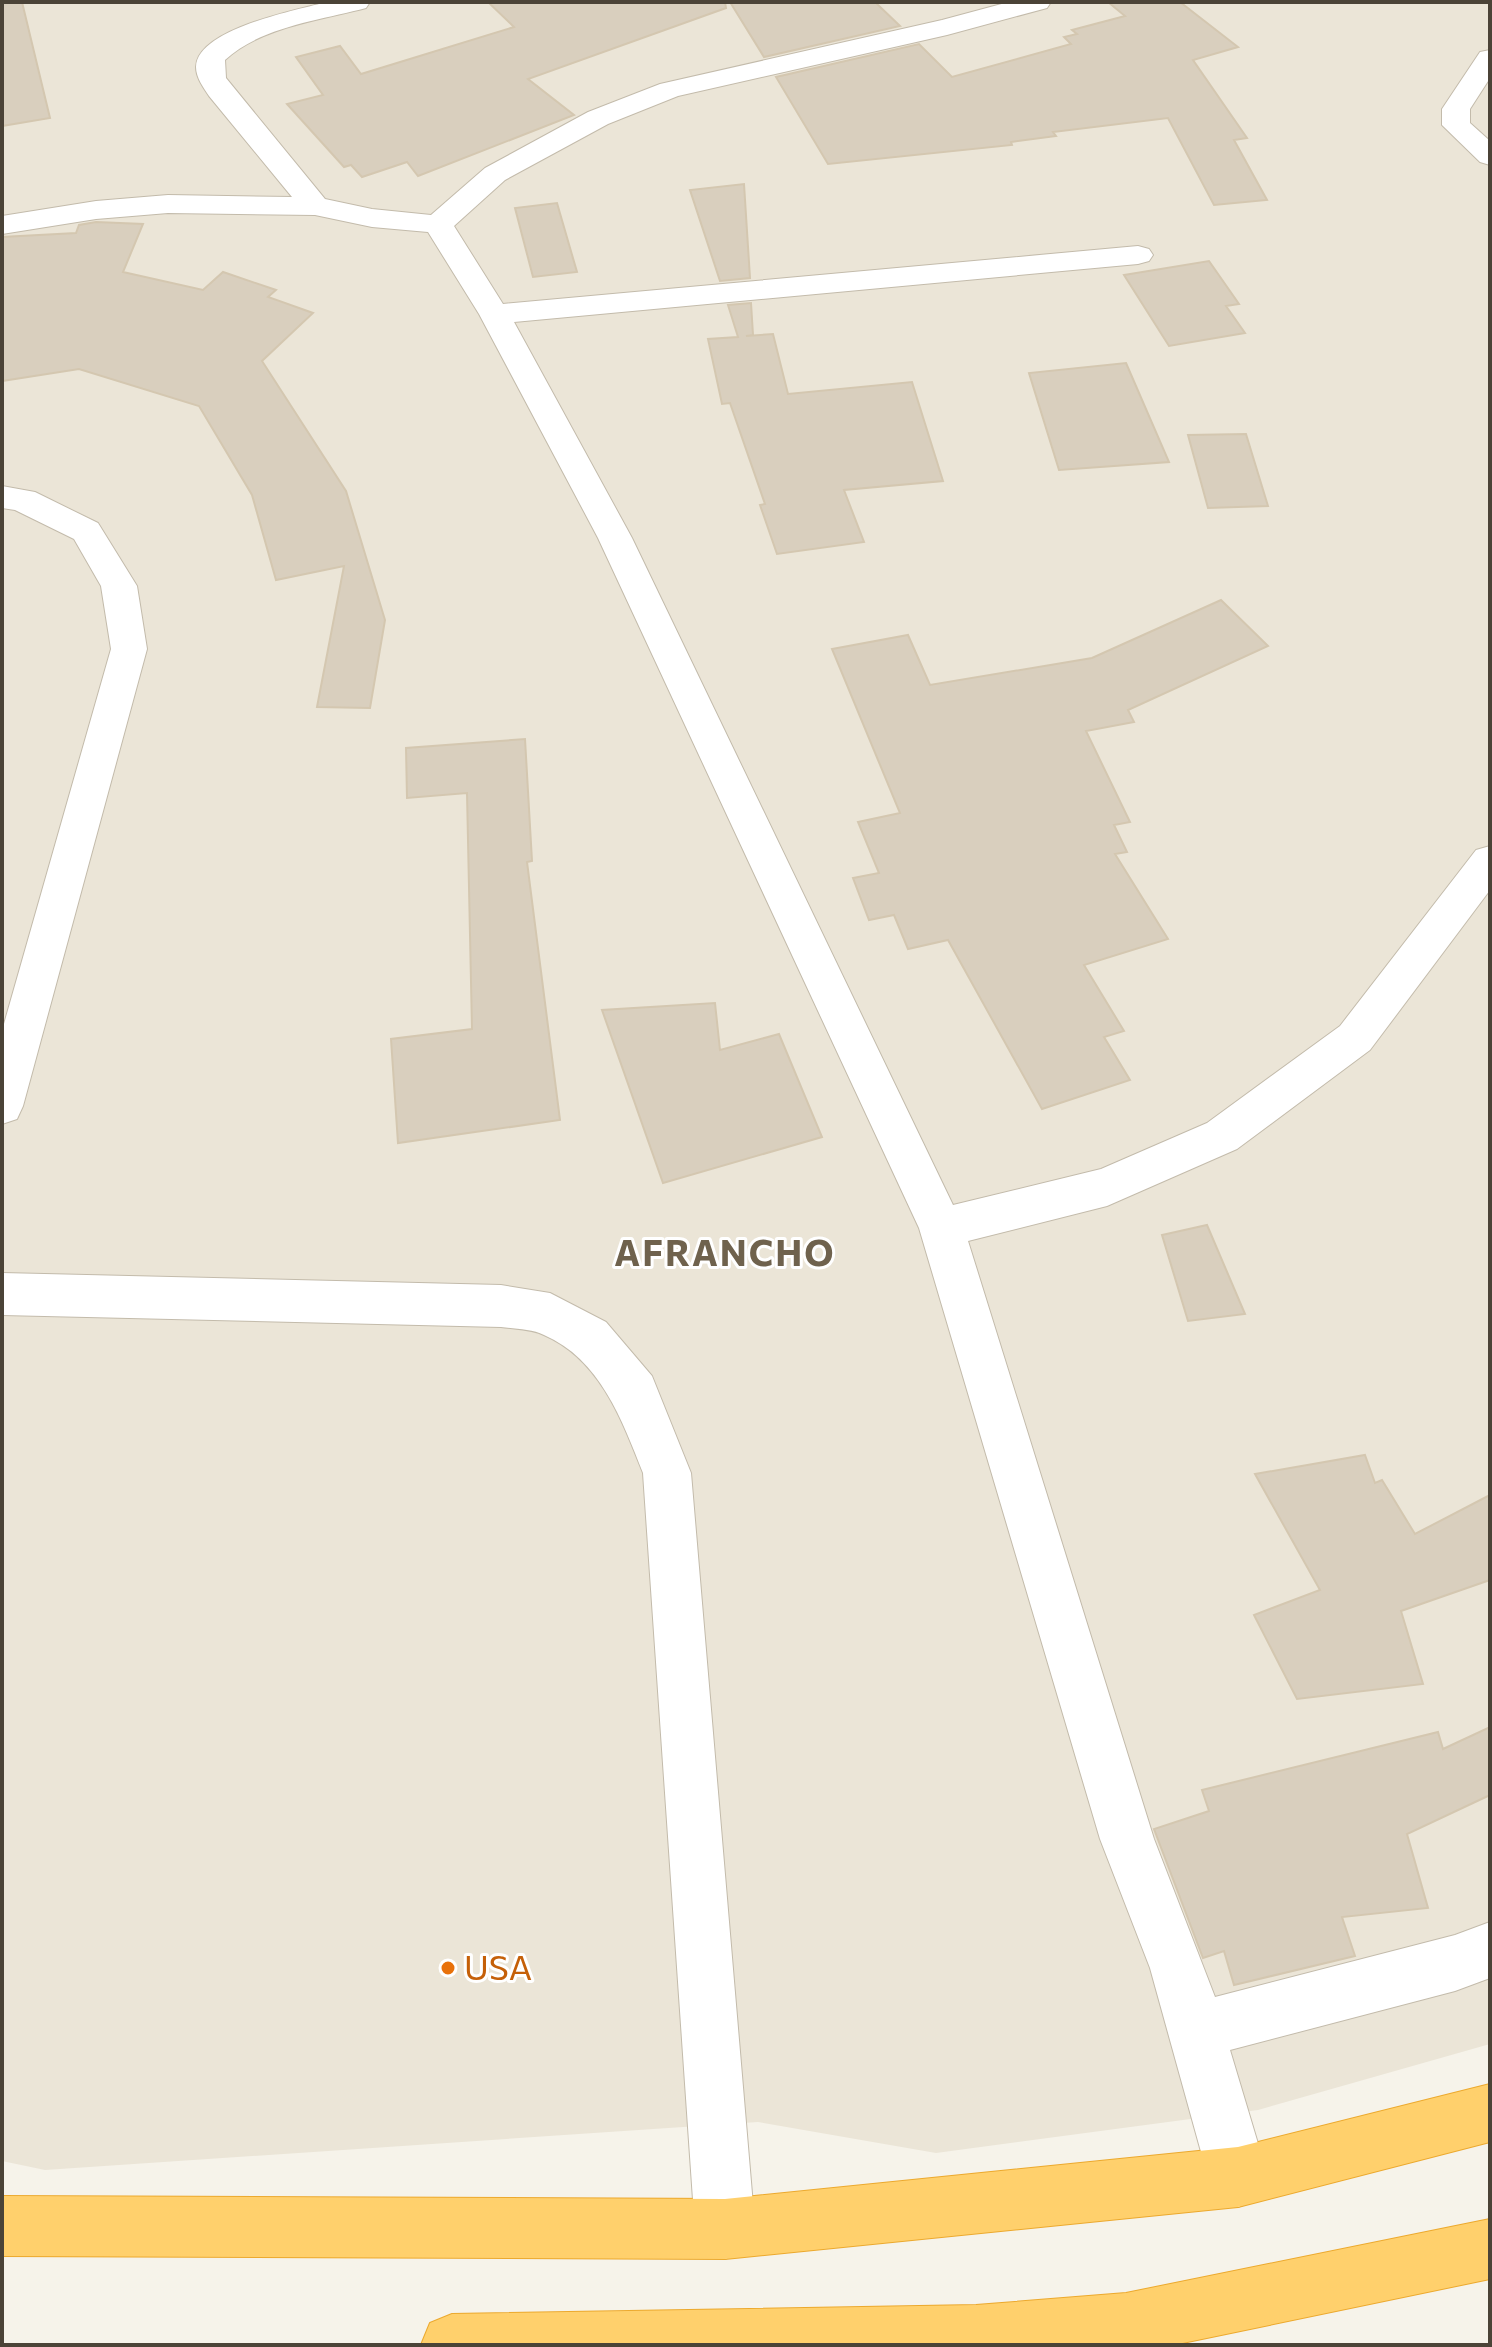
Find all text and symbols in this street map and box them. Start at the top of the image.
district label: AFRANCHO [614,1229,836,1273]
place label: USA [464,1945,532,1987]
marker: USA [439,1959,457,1977]

